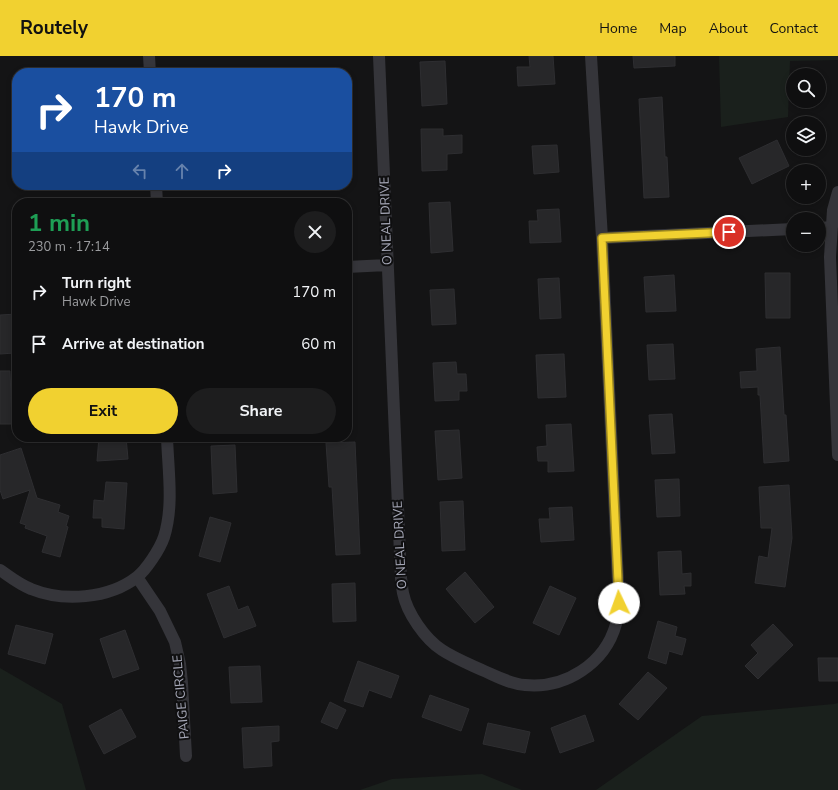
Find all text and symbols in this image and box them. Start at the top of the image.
text: Routely [20,15,88,41]
text: Home [599,19,637,38]
text: Map [659,19,687,38]
text: About [709,19,748,38]
text: Contact [770,19,818,38]
map controls [786,68,826,252]
button: search [786,68,826,108]
text: 170 m [94,79,177,117]
icon: right [28,84,80,136]
text: Hawk Drive [94,115,189,139]
button: layers [786,116,826,156]
icon: left [129,160,151,182]
icon: ahead [171,160,193,182]
icon: right [213,160,235,182]
button: + [786,164,826,204]
street label: O NEAL DRIVE [375,177,397,265]
text: 1 min [28,207,90,239]
button: close [294,211,336,253]
button: − [786,212,826,252]
pin [712,215,746,249]
icon: arrive [718,221,740,243]
text: 230 m · 17:14 [28,238,110,256]
text: Turn right [62,273,131,293]
icon: right [28,281,50,303]
text: 170 m [292,282,336,302]
text: Hawk Drive [62,293,130,311]
icon: arrive [28,333,50,355]
text: Arrive at destination [62,334,205,354]
text: 60 m [301,334,336,354]
button: Exit [28,388,178,434]
button: Share [186,388,336,434]
street label: O NEAL DRIVE [389,500,411,590]
position arrow [598,582,640,624]
street label: PAIGE CIRCLE [168,654,194,740]

